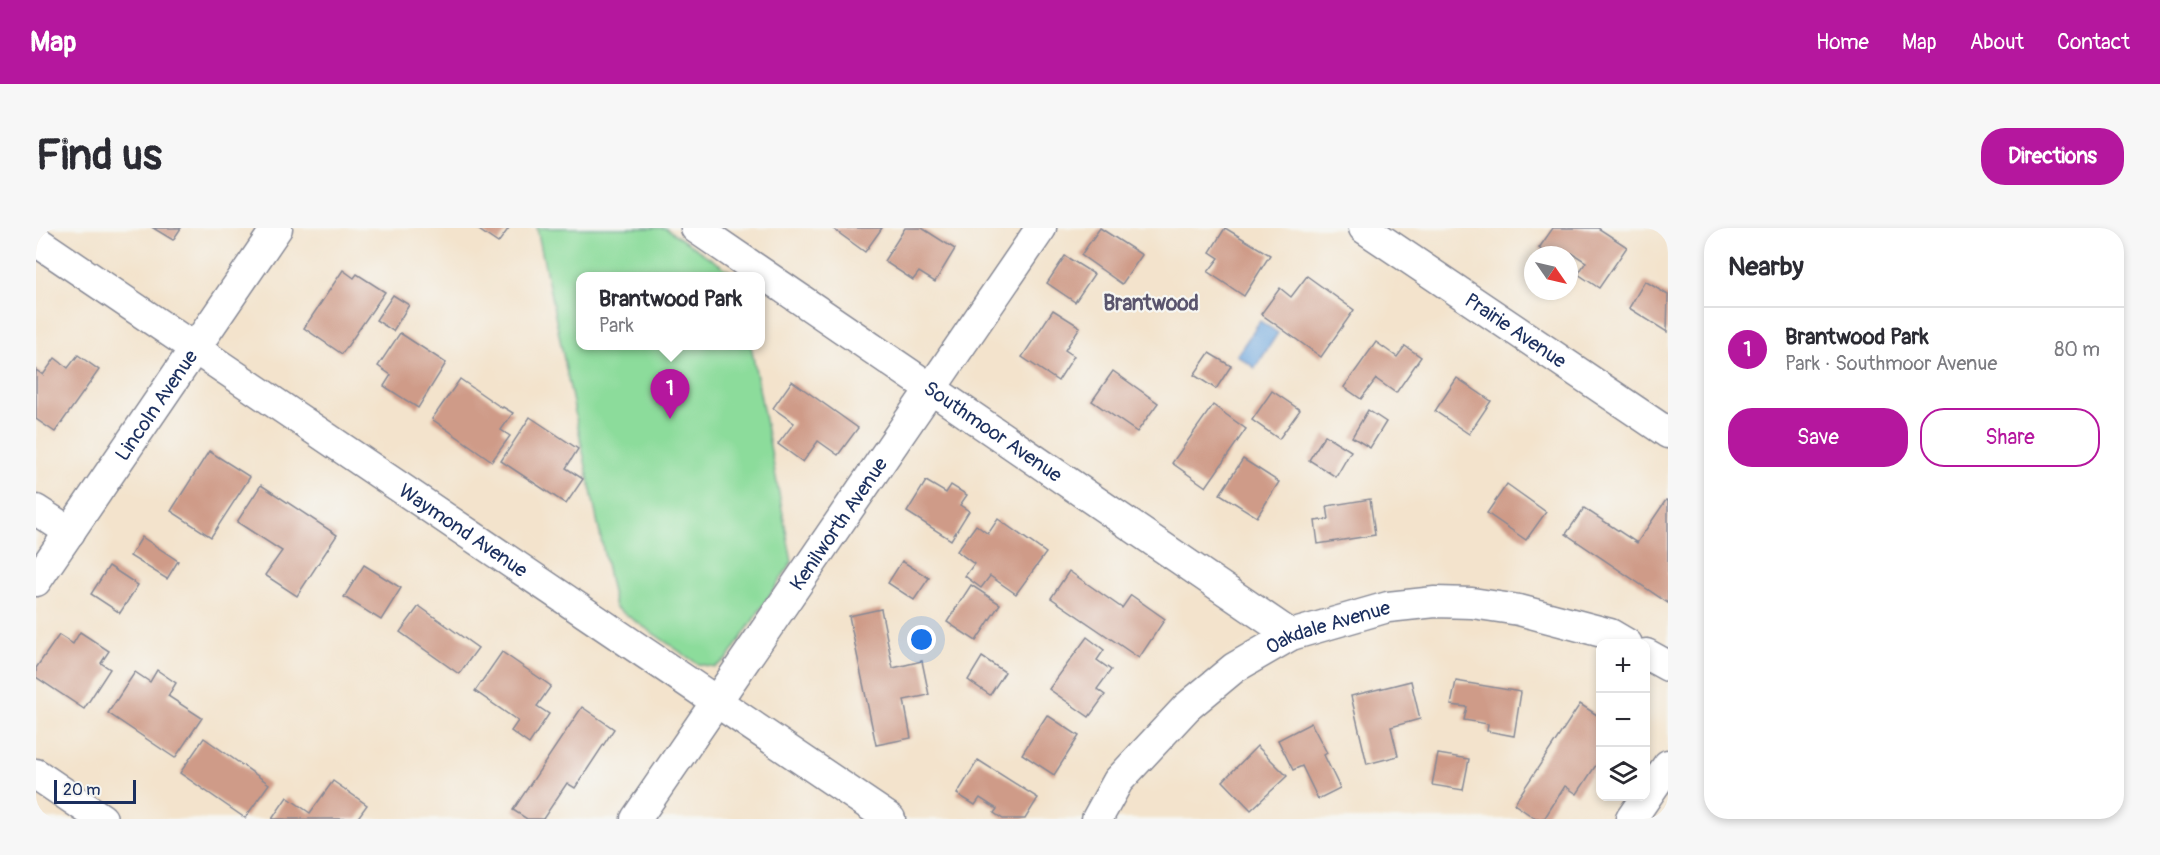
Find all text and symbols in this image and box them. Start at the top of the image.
text: Map [30,25,76,60]
text: Home [1816,29,1869,56]
text: Map [1902,29,1937,56]
text: About [1970,29,2024,56]
text: Contact [2057,29,2130,56]
button: Directions [1981,128,2124,185]
text: Find us [36,130,162,182]
north arrow [1524,246,1578,300]
text: Nearby [1728,251,1804,283]
popup [576,272,765,350]
text: Brantwood Park [599,285,742,313]
street label: Prairie Avenue [1460,287,1571,373]
district label: Brantwood [1103,290,1199,317]
text: Park [599,313,634,338]
text: Brantwood Park [1785,323,1929,351]
text: 1 [1744,337,1751,362]
text: 80 m [2054,337,2100,362]
street label: Lincoln Avenue [109,345,203,465]
text: Park · Southmoor Avenue [1785,351,1997,376]
pin: 1 [650,370,690,419]
street label: Southmoor Avenue [919,375,1067,487]
button: Save [1728,408,1908,467]
button: Share [1920,408,2100,467]
street label: Kenilworth Avenue [784,452,893,595]
street label: Waymond Avenue [394,478,533,583]
street label: Oakdale Avenue [1261,595,1393,660]
your location [907,625,936,654]
map controls [1596,639,1650,801]
button: + [1596,639,1650,693]
button: − [1596,693,1650,747]
button: layers [1596,747,1650,801]
scale bar [54,777,136,804]
text: 20 m [63,780,101,800]

